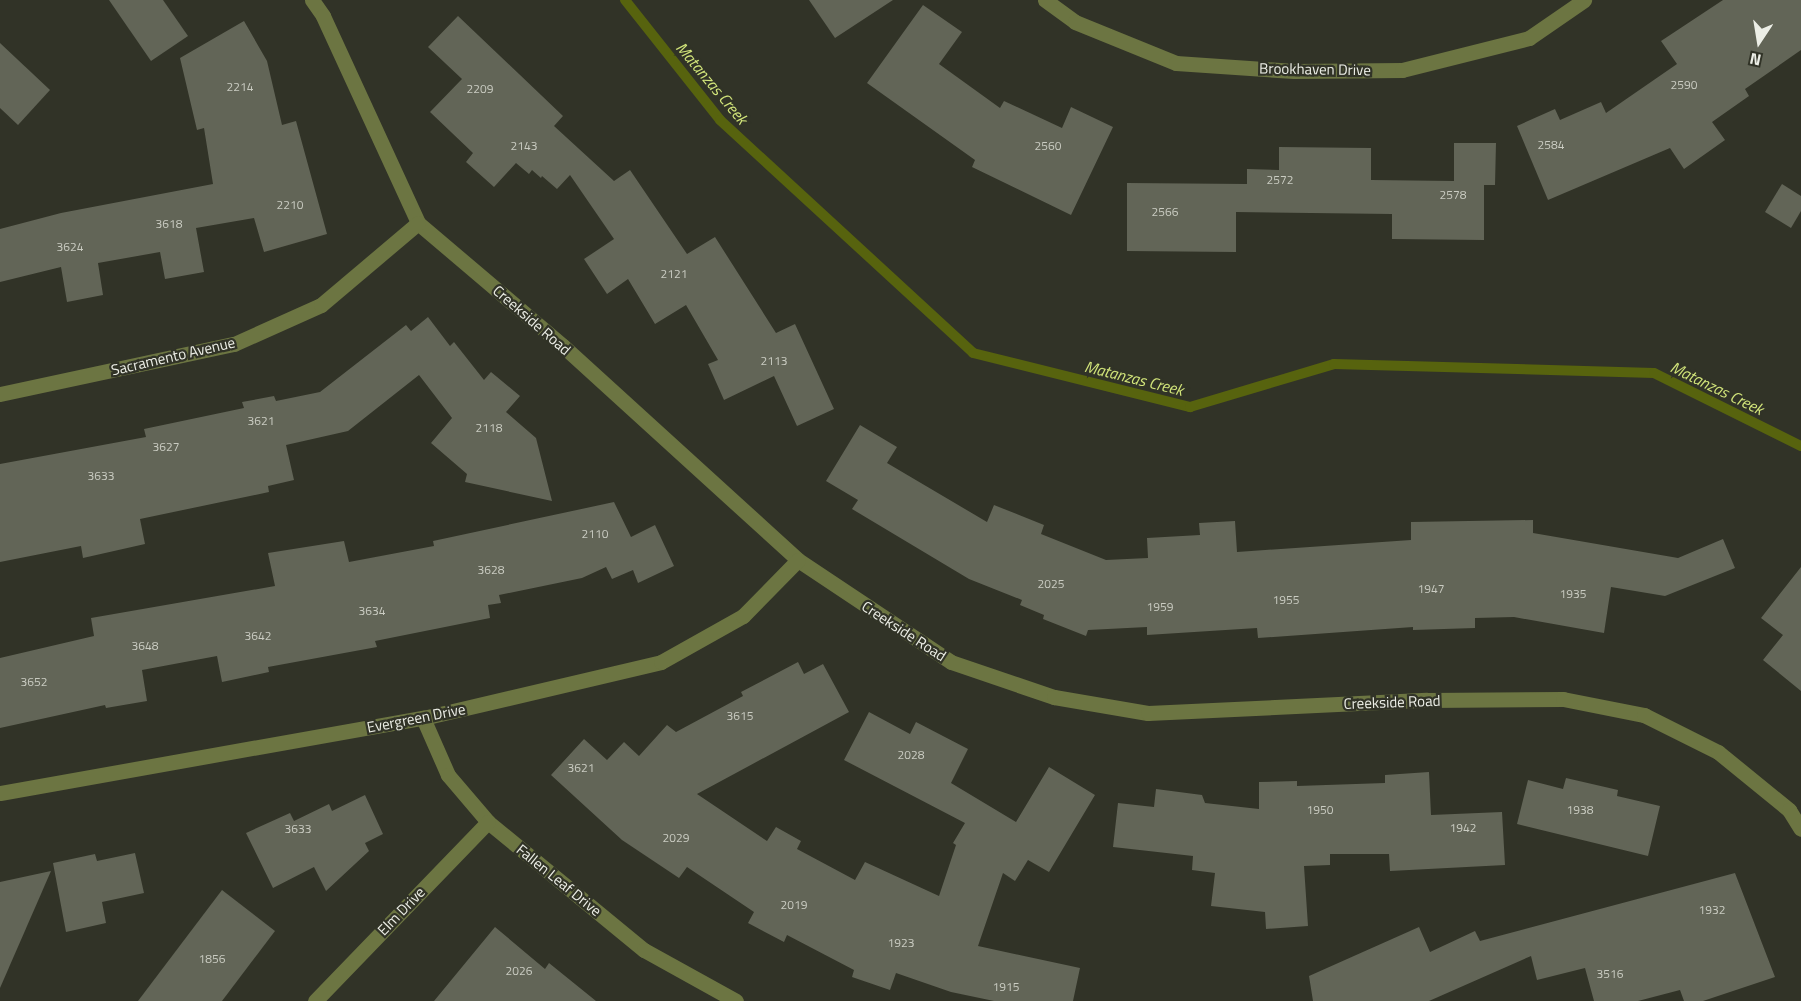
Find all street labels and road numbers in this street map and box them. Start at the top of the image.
street label: Brookhaven Drive [1259,59,1371,79]
street label: Creekside Road [489,281,575,359]
street label: Sacramento Avenue [109,333,237,379]
street label: Creekside Road [858,597,950,665]
street label: Creekside Road [1343,691,1441,713]
street label: Evergreen Drive [365,700,467,736]
street label: Fallen Leaf Drive [513,840,605,920]
street label: Elm Drive [374,883,428,939]

